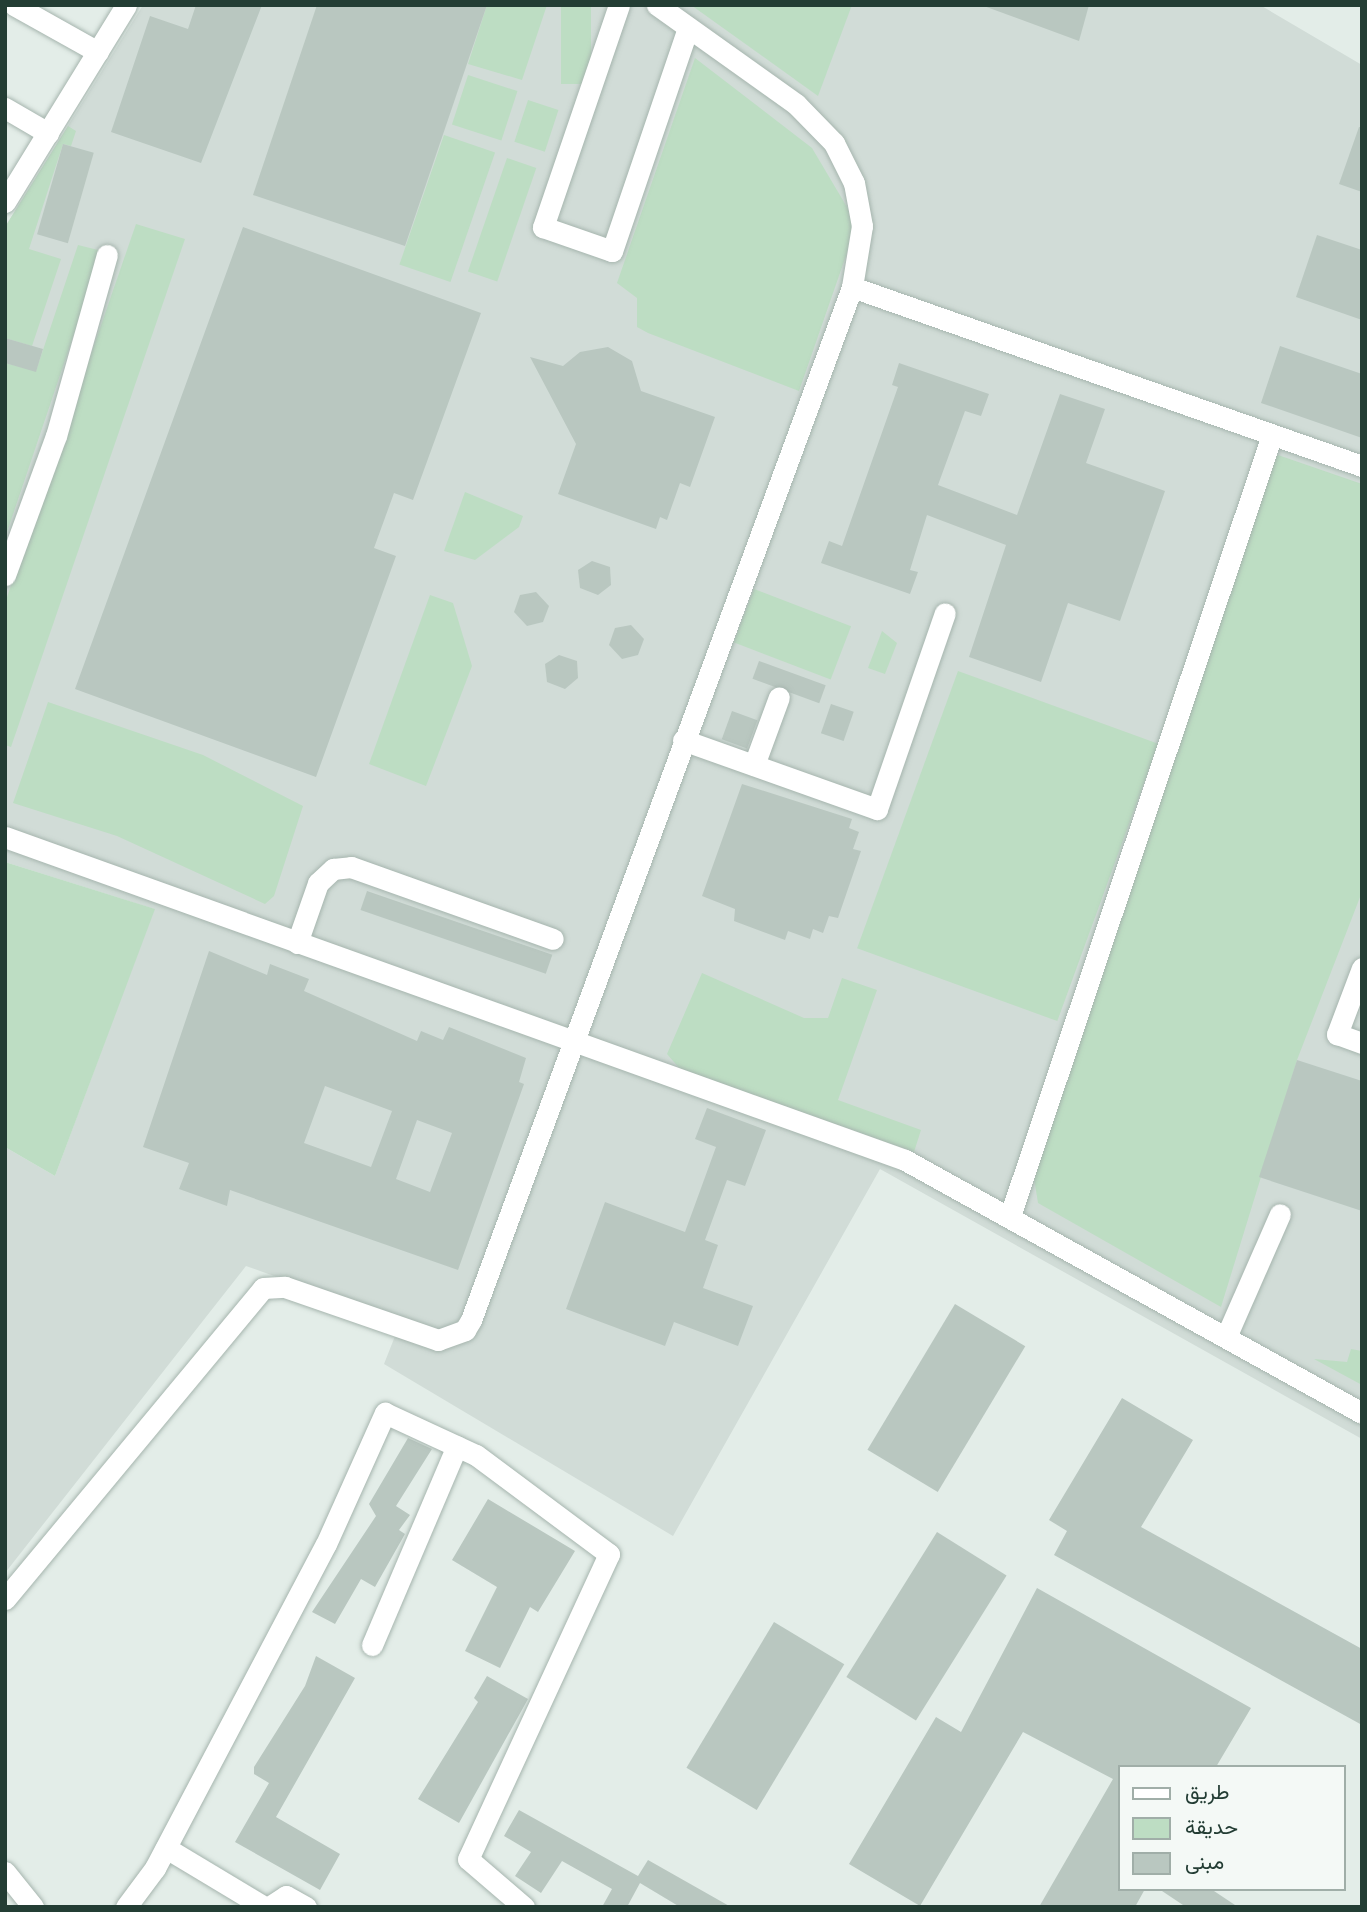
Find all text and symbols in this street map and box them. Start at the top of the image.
legend [1118,1765,1346,1891]
text: طريق [1185,1778,1230,1803]
text: حديقة [1185,1813,1238,1838]
text: مبنى [1185,1848,1224,1873]

